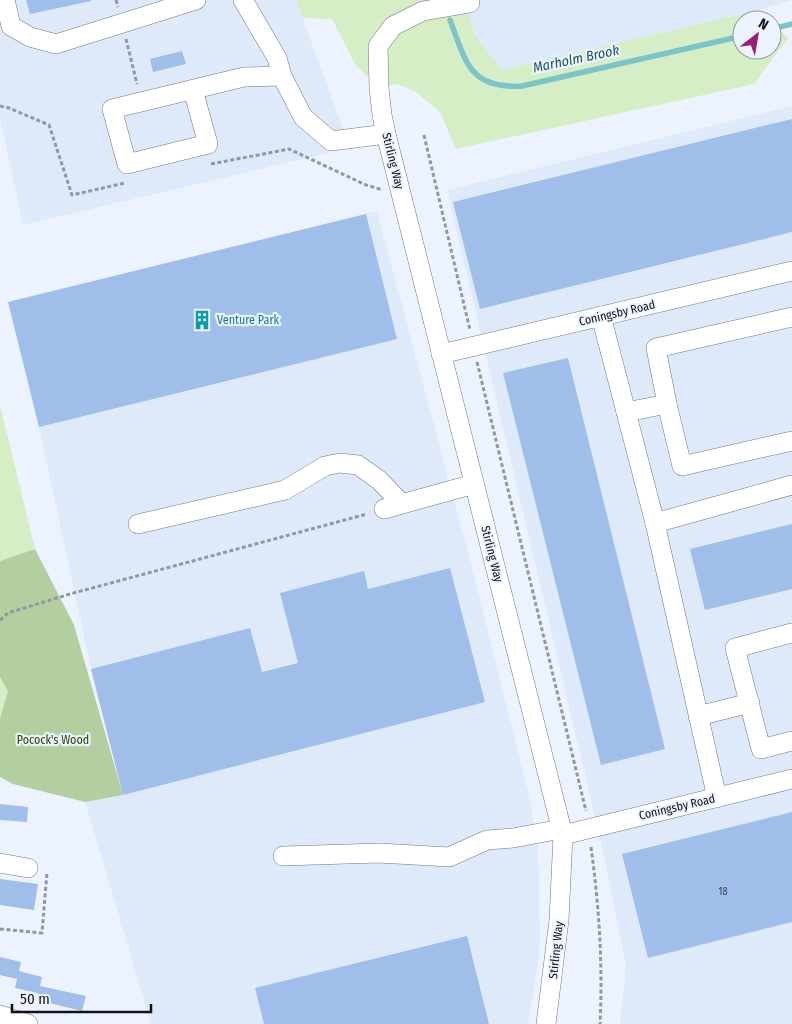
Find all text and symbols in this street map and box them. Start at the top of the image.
north arrow [732,10,782,60]
text: N [755,15,771,34]
water label: Marholm Brook [531,42,621,76]
street label: Stirling Way [379,131,407,191]
street label: Coningsby Road [577,297,657,329]
building icon: Venture Park [191,309,213,331]
place label: Venture Park [217,313,280,327]
street label: Stirling Way [478,524,506,584]
park label: Pocock's Wood [17,733,89,747]
street label: Coningsby Road [637,791,717,823]
house number: 18 [719,886,727,898]
street label: Stirling Way [546,920,566,979]
scale bar [12,982,151,1014]
text: 50 m [20,990,50,1008]

